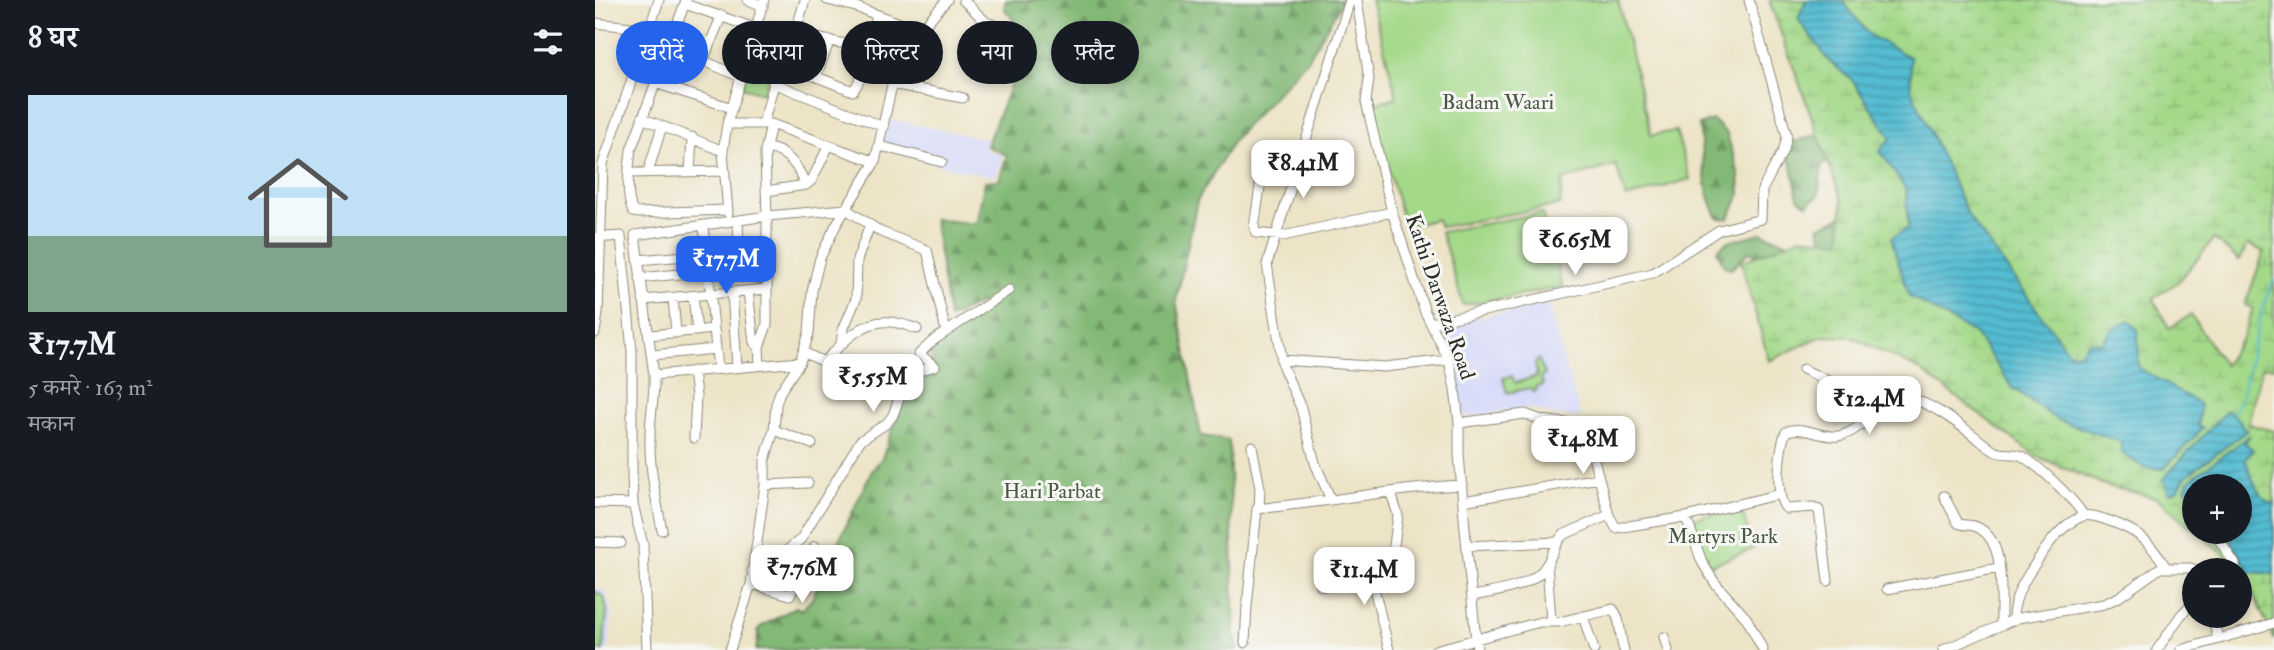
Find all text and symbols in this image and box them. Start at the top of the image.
text: 8 घर [28,19,78,56]
chip: खरीदें [616,21,708,84]
chip: किराया [722,21,827,84]
chip: फ़िल्टर [841,21,943,84]
chip: नया [957,21,1037,84]
chip: फ़्लैट [1051,21,1139,84]
icon: filters [529,23,567,61]
park label: Badam Waari [1442,89,1555,116]
icon: home [235,140,361,266]
pin: ₹8.41M [1246,140,1360,200]
text: ₹8.41M [1267,148,1339,177]
street label: Kathi Darwaza Road [1399,211,1481,384]
pin: ₹6.65M [1518,218,1632,277]
text: ₹6.65M [1539,225,1612,254]
pin: ₹17.7M [669,236,783,296]
text: ₹17.7M [692,244,760,273]
text: ₹17.7M [28,326,116,363]
pin: ₹5.55M [816,354,930,414]
text: ₹5.55M [838,362,908,391]
text: 5 कमरे · 163 m² [28,373,153,402]
pin: ₹12.4M [1812,376,1926,436]
text: ₹12.4M [1833,384,1905,413]
text: मकान [28,409,75,438]
pin: ₹14.8M [1526,416,1640,476]
text: ₹14.8M [1547,424,1619,453]
map controls [2182,474,2252,628]
button: + [2182,474,2252,544]
park label: Hari Parbat [1003,478,1101,505]
park label: Martyrs Park [1668,523,1778,550]
pin: ₹7.76M [745,546,859,605]
pin: ₹11.4M [1307,548,1421,607]
text: ₹7.76M [766,553,838,582]
text: ₹11.4M [1330,555,1398,584]
button: − [2182,558,2252,628]

